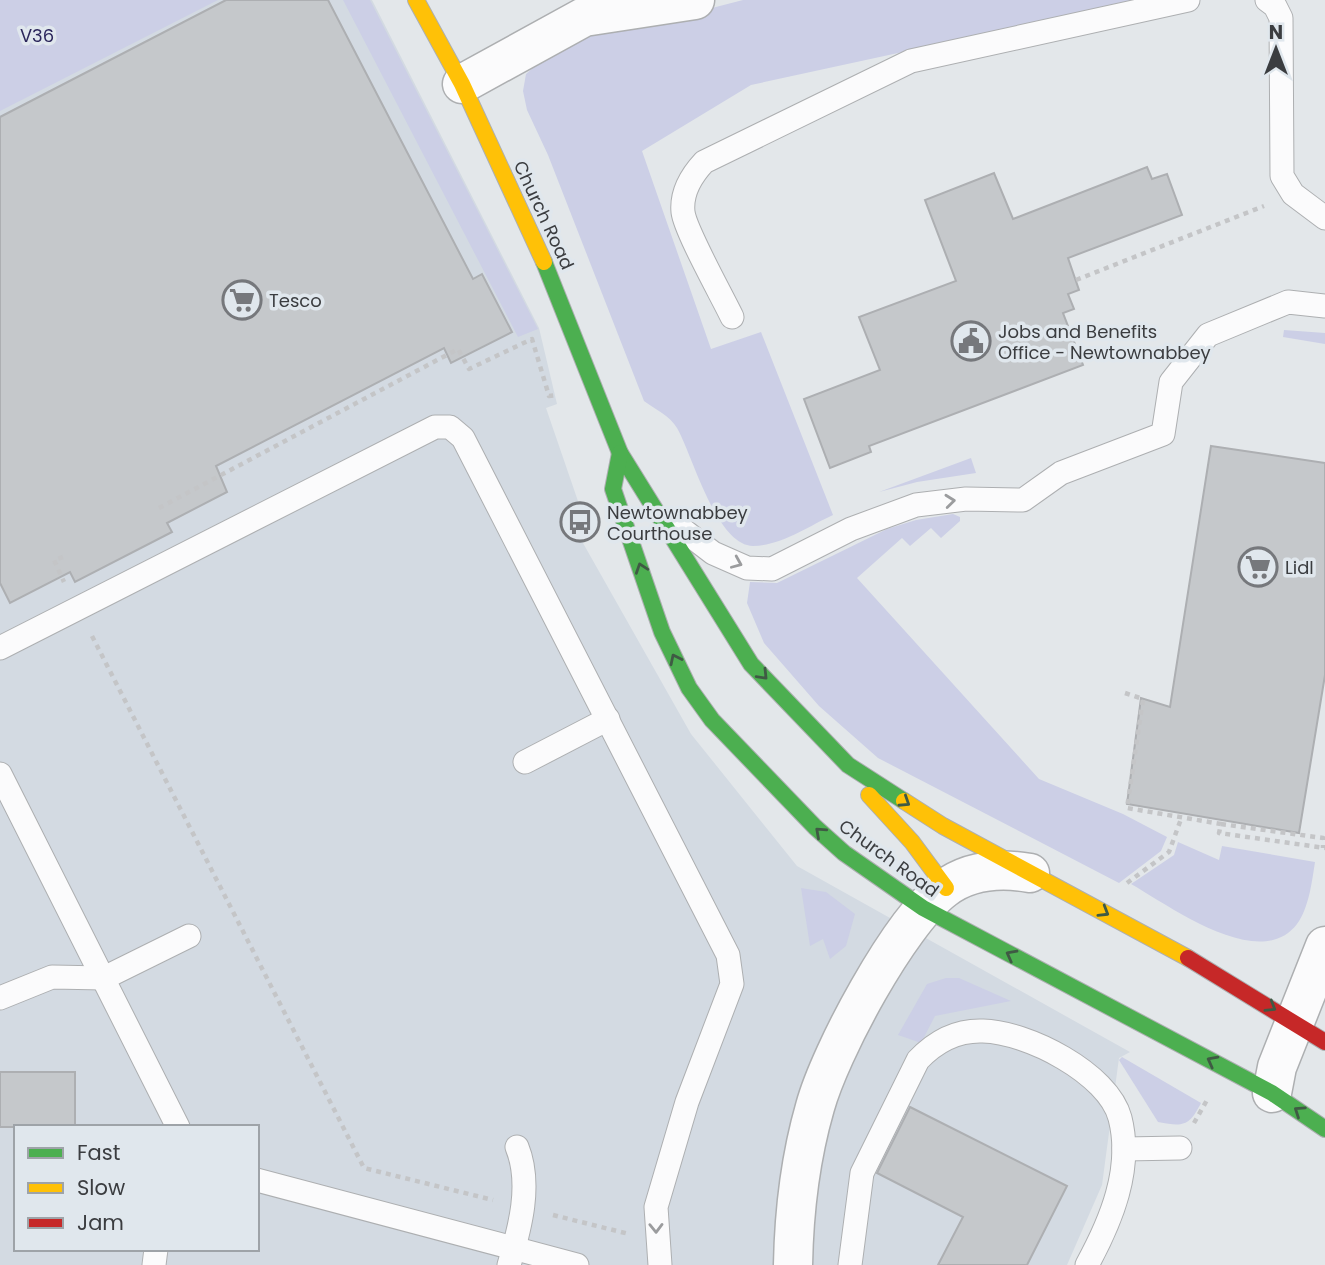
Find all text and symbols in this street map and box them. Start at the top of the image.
north arrow [1241,14,1311,84]
text: N [1269,19,1283,46]
park label: V36 [20,23,54,48]
street label: Church Road [508,156,580,274]
supermarket icon: Tesco [221,279,263,321]
place label: Tesco [269,288,322,313]
place label: Jobs and Benefits Office - Newtownabbey [998,319,1211,365]
public building icon: Jobs and Benefits Office - Newtownabbey [950,320,992,362]
one-way arrow [944,493,956,508]
place label: Newtownabbey Courthouse [607,500,748,546]
bus stop icon: Newtownabbey Courthouse [559,501,601,543]
supermarket icon: Lidl [1237,546,1279,588]
one-way arrow [731,555,743,569]
place label: Lidl [1285,555,1314,580]
one-way arrow [635,562,649,574]
one-way arrow [670,654,684,666]
one-way arrow [754,667,767,680]
one-way arrow [898,793,911,806]
street label: Church Road [834,813,944,903]
one-way arrow [815,828,828,840]
one-way arrow [1097,904,1110,917]
one-way arrow [1006,950,1018,963]
one-way arrow [1264,999,1277,1012]
one-way arrow [1207,1056,1219,1069]
one-way arrow [1293,1106,1306,1119]
legend [14,1125,259,1251]
text: Fast [77,1138,120,1167]
text: Slow [77,1173,125,1202]
text: Jam [77,1208,124,1237]
one-way arrow [649,1222,664,1233]

